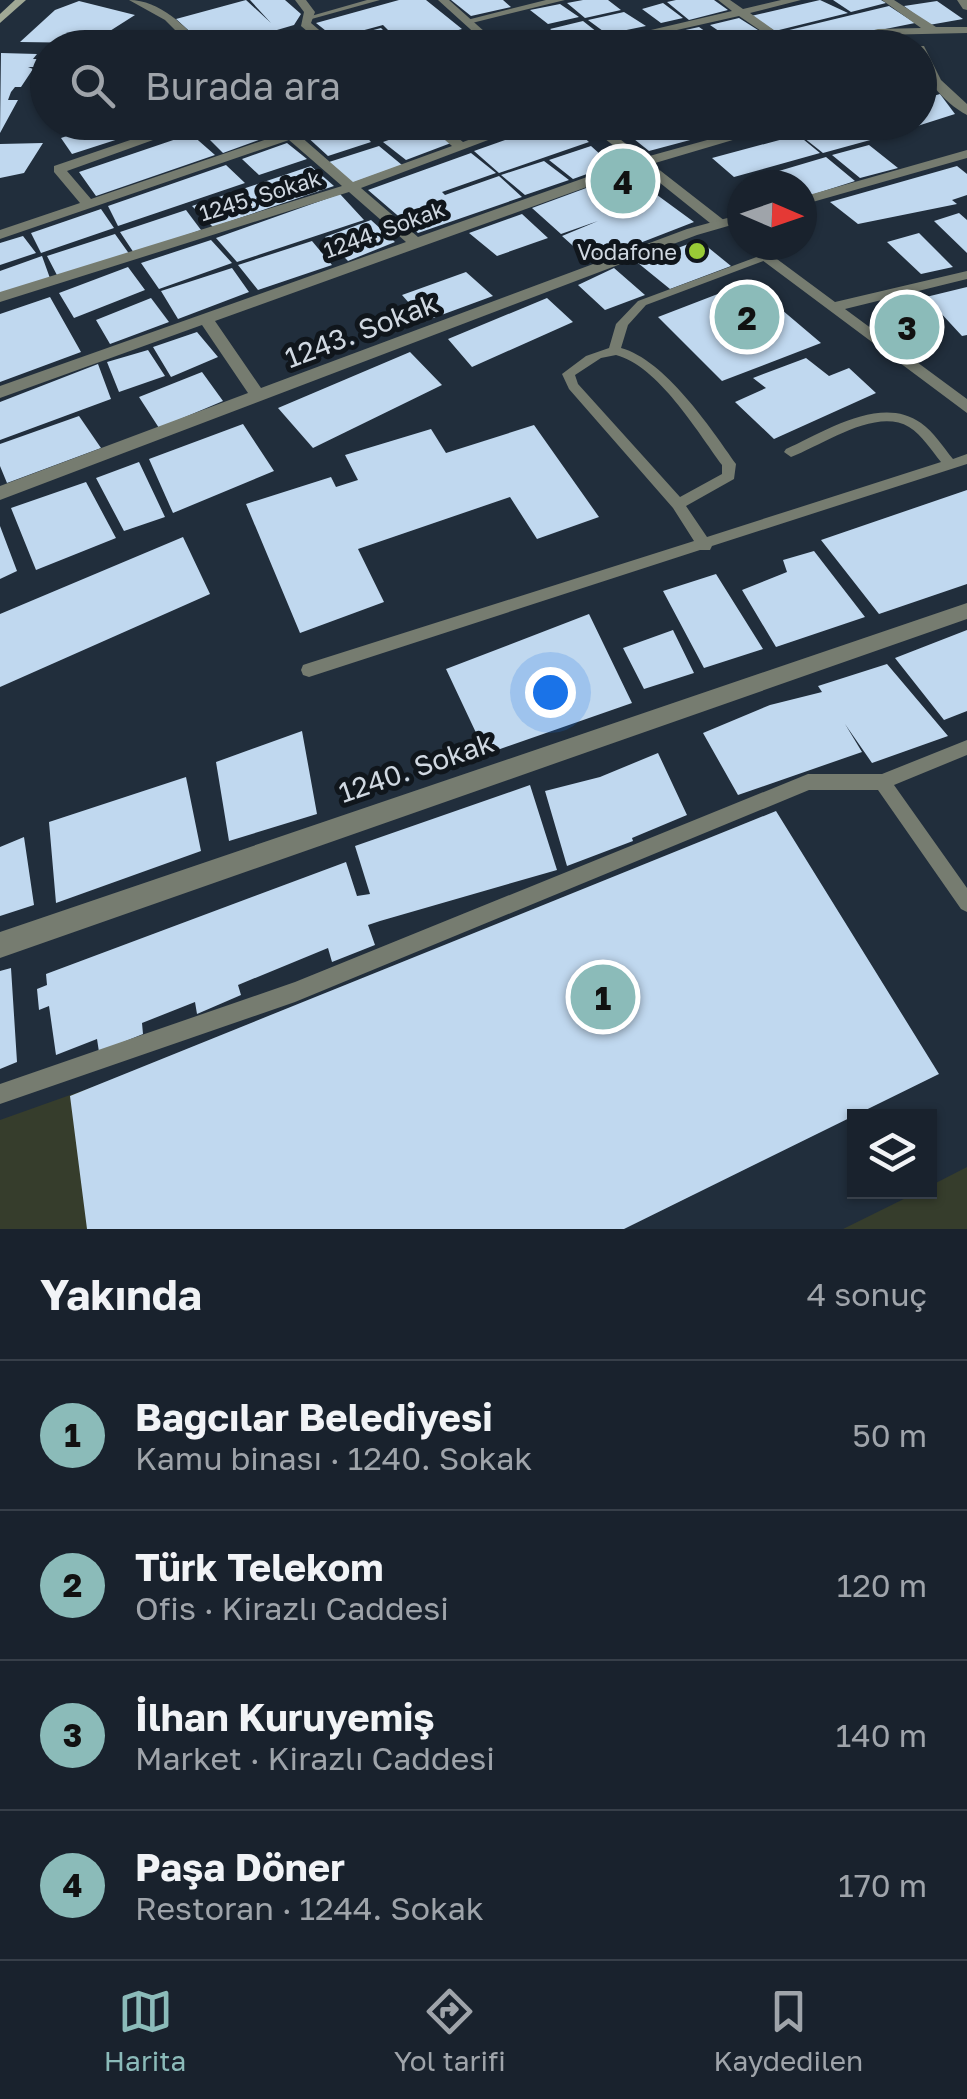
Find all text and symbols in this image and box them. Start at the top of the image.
search box [30,30,937,140]
icon: search [65,58,120,113]
text: Burada ara [145,63,341,108]
pin: 4 [590,144,656,218]
street label: 1245. Sokak [196,164,324,226]
north arrow [727,170,817,260]
street label: 1244. Sokak [320,195,448,263]
place label: Vodafone [577,238,677,265]
marker: Vodafone [686,240,708,262]
pin: 2 [714,280,780,354]
street label: 1243. Sokak [280,286,442,374]
pin: 3 [874,290,940,364]
your location [525,667,576,718]
street label: 1240. Sokak [334,725,498,809]
pin: 1 [570,960,636,1034]
map controls [847,1109,937,1199]
button: layers [847,1109,937,1199]
text: Yakında [40,1269,202,1319]
text: 4 sonuç [807,1275,927,1313]
text: Bağcılar Belediyesi [135,1394,493,1439]
text: 1 [64,1416,81,1454]
text: 50 m [852,1416,927,1454]
text: Kamu binası · 1240. Sokak [135,1439,532,1477]
text: Türk Telekom [135,1544,384,1589]
text: 2 [63,1566,82,1604]
text: 120 m [837,1566,927,1604]
text: Ofis · Kirazlı Caddesi [135,1589,449,1627]
text: İlhan Kuruyemiş [135,1694,435,1739]
text: 3 [63,1716,82,1754]
text: 140 m [836,1716,927,1754]
text: Market · Kirazlı Caddesi [135,1739,495,1777]
text: Paşa Döner [135,1844,345,1889]
text: 4 [62,1866,83,1904]
text: 170 m [838,1866,927,1904]
text: Restoran · 1244. Sokak [135,1889,484,1927]
tab: Harita [104,1984,186,2077]
tab: Yol tarifi [394,1984,506,2077]
tab: Kaydedilen [713,1984,863,2077]

